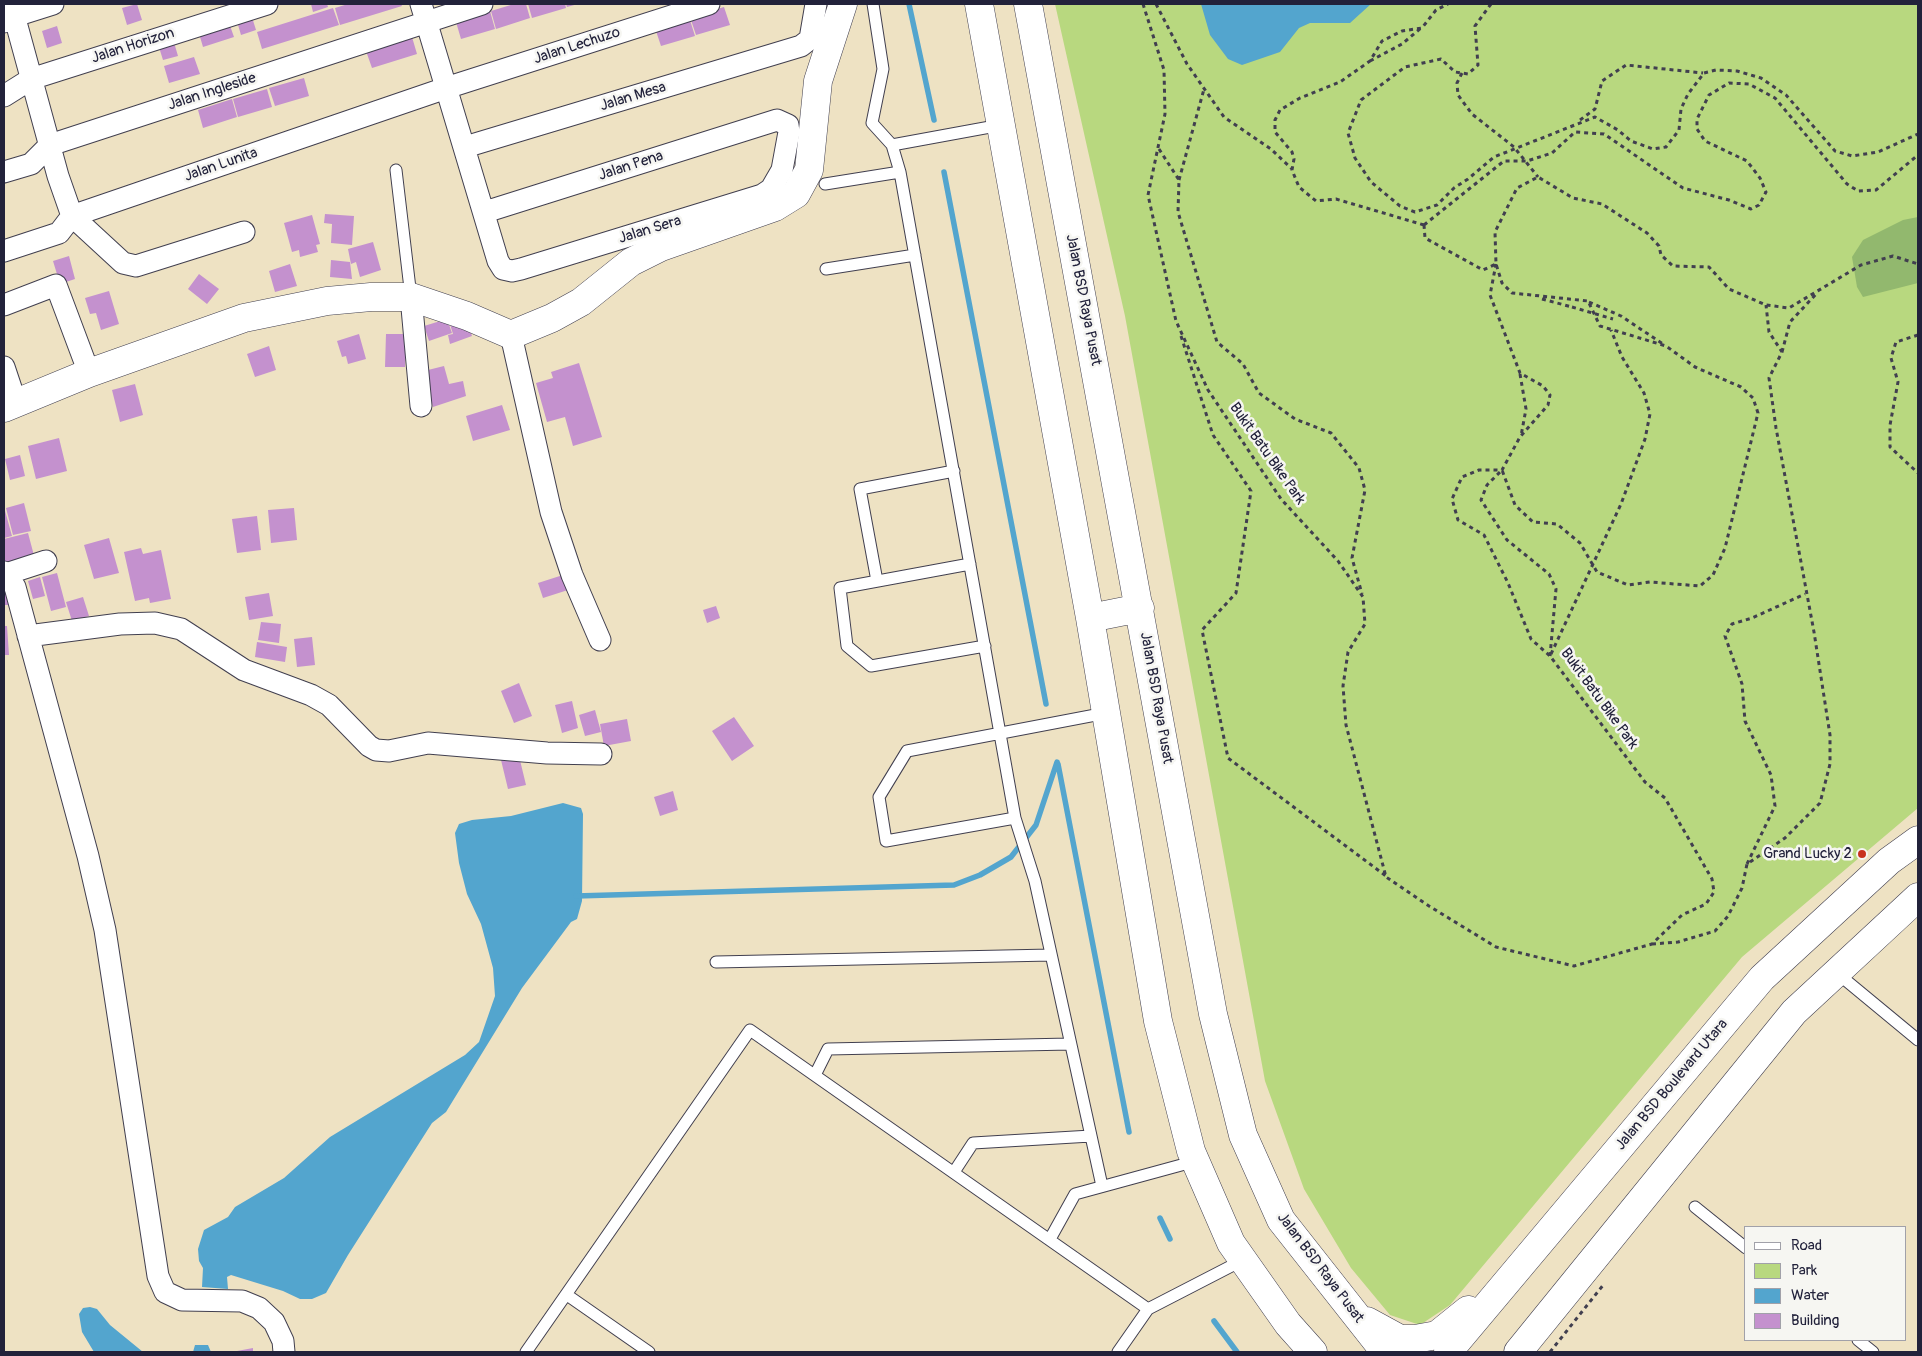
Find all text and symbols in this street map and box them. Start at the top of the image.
street label: Jalan Horizon [89,24,177,68]
street label: Jalan Lechuzo [531,24,623,68]
street label: Jalan Ingleside [166,69,258,115]
street label: Jalan Mesa [598,78,668,116]
street label: Jalan Lunita [182,144,260,186]
street label: Jalan Pena [596,147,666,185]
street label: Jalan Sera [617,212,683,248]
street label: Jalan BSD Raya Pusat [1061,233,1105,367]
street label: Bukit Batu Bike Park [1225,400,1309,508]
street label: Jalan BSD Raya Pusat [1136,631,1176,765]
street label: Bukit Batu Bike Park [1556,645,1642,753]
place label: Grand Lucky 2 [1763,845,1852,863]
marker: Grand Lucky 2 [1856,848,1868,860]
street label: Jalan BSD Boulevard Utara [1612,1016,1732,1154]
street label: Jalan BSD Raya Pusat [1273,1209,1367,1327]
legend [1744,1226,1907,1341]
text: Road [1791,1236,1822,1255]
text: Park [1791,1261,1817,1280]
text: Water [1791,1286,1829,1305]
text: Building [1791,1311,1839,1330]

